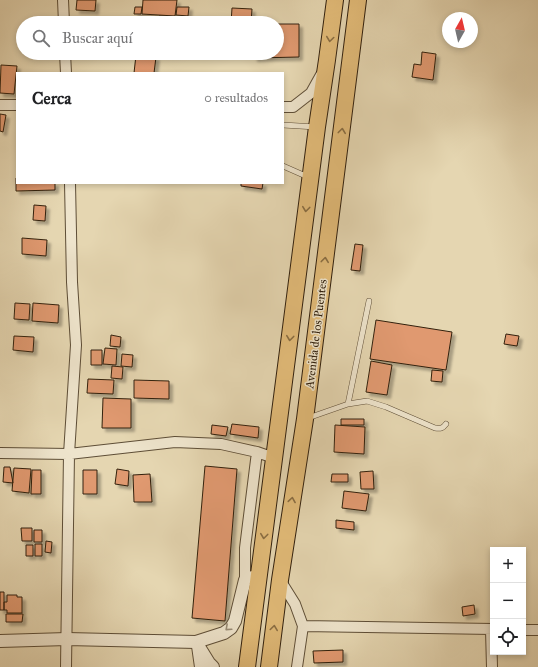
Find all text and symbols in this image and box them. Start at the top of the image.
north arrow [442,12,478,48]
search box [16,16,284,60]
icon: search [30,27,52,49]
text: Buscar aquí [62,29,133,47]
one-way arrow [326,36,335,42]
text: Cerca [32,88,71,109]
text: 0 resultados [204,90,268,106]
one-way arrow [337,128,346,134]
one-way arrow [302,206,311,212]
one-way arrow [320,257,329,263]
street label: Avenida de los Puentes [302,279,330,390]
one-way arrow [286,335,295,341]
one-way arrow [288,497,296,503]
one-way arrow [260,533,269,539]
map controls [490,547,526,655]
button: + [490,547,526,583]
button: − [490,583,526,619]
button: locate [490,619,526,655]
one-way arrow [225,624,233,631]
one-way arrow [269,625,278,631]

